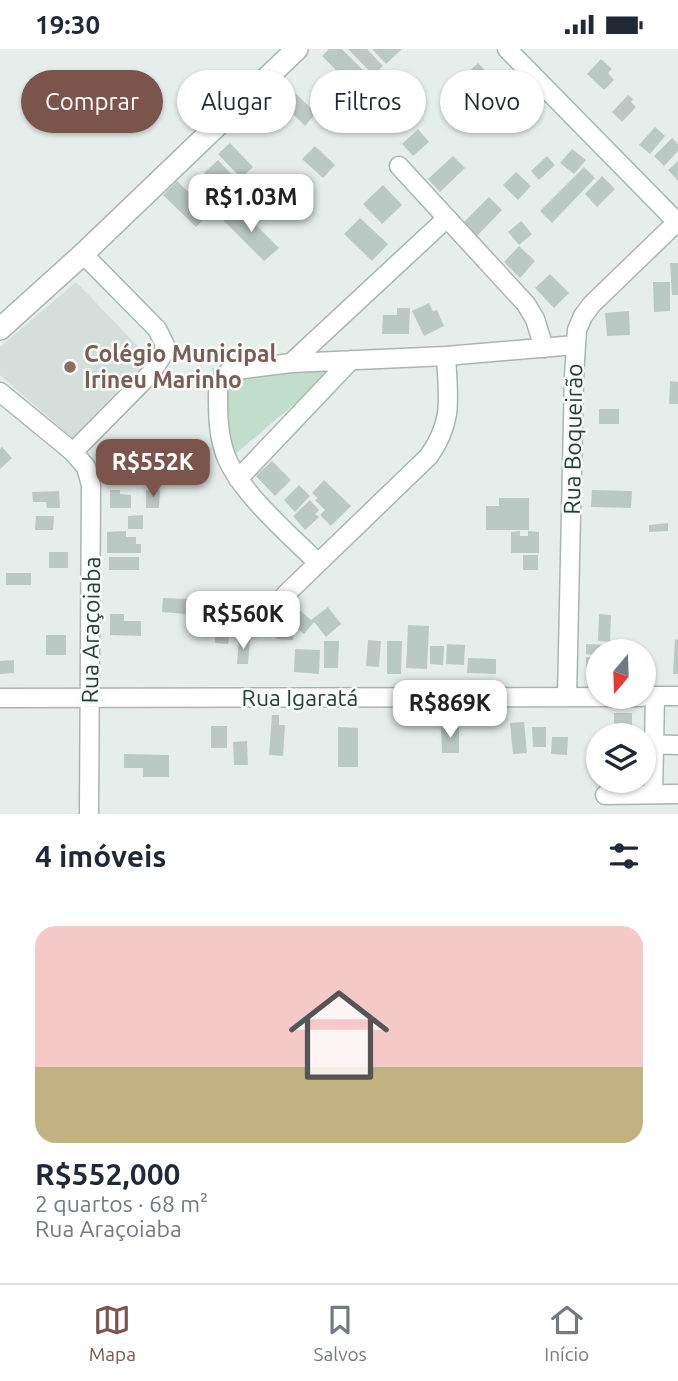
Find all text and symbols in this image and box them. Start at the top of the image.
text: 19:30 [35,10,100,39]
chip: Comprar [21,70,163,133]
chip: Alugar [177,70,296,133]
chip: Filtros [310,70,426,133]
chip: Novo [440,70,544,133]
pin: R$1.03M [186,174,316,234]
text: R$1.03M [204,184,298,209]
place label: Colégio Municipal Irineu Marinho [84,341,277,392]
marker: Colégio Municipal Irineu Marinho [62,359,78,375]
street label: Rua Boqueirão [559,363,586,515]
pin: R$552K [96,440,210,499]
text: R$552K [112,449,194,474]
street label: Rua Araçoiaba [77,556,104,704]
pin: R$560K [186,591,300,651]
text: R$560K [202,601,284,626]
north arrow [586,639,656,709]
map controls [586,639,656,793]
pin: R$869K [393,681,507,740]
street label: Rua Igaratá [242,685,358,710]
text: R$869K [409,690,491,715]
button: layers [586,723,656,793]
icon: filters [605,837,643,875]
text: 4 imóveis [35,839,166,873]
icon: home [276,972,402,1098]
text: R$552,000 [35,1157,181,1191]
text: 2 quartos · 68 m² [35,1191,208,1216]
text: Rua Araçoiaba [35,1216,182,1241]
tab: Mapa [89,1301,136,1365]
tab: Salvos [313,1301,367,1365]
tab: Início [544,1301,589,1365]

